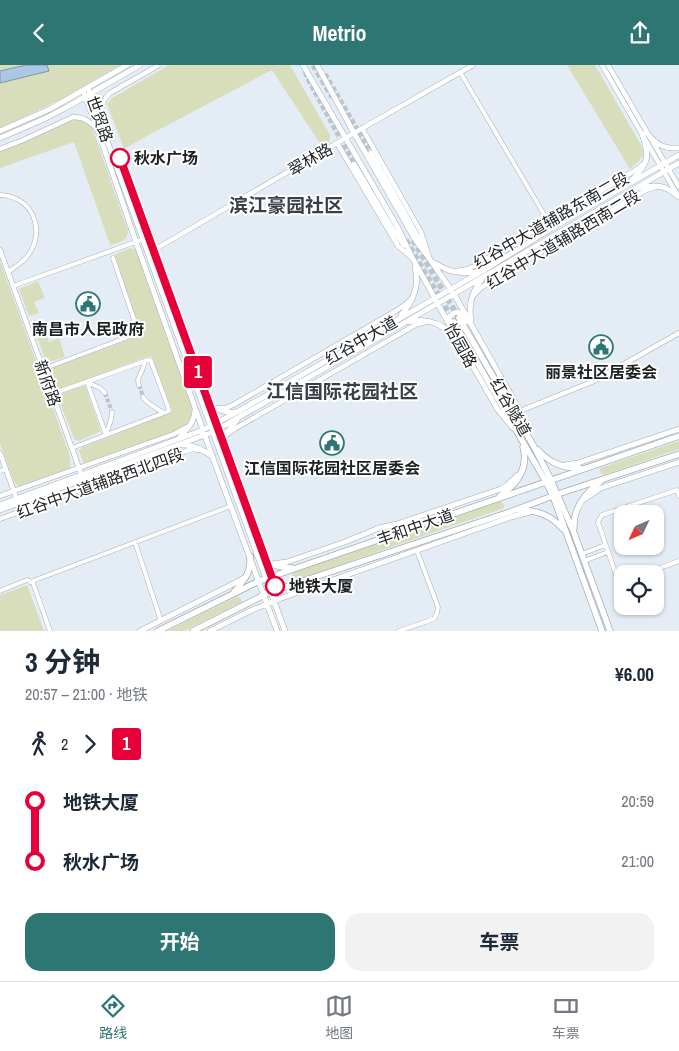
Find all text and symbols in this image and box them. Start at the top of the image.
text: Metrio [312,18,367,48]
icon: back [25,19,53,47]
icon: share [626,19,654,47]
street label: 世贸路 [81,93,119,145]
street label: 翠林路 [284,137,336,181]
place label: 秋水广场 [134,147,198,169]
marker: 秋水广场 [110,148,130,168]
street label: 红谷中大道辅路东南二段 [469,166,633,274]
street label: 红谷中大道辅路西南二段 [482,184,644,294]
district label: 滨江豪园社区 [229,192,343,218]
public building icon: 南昌市人民政府 [75,291,101,317]
street label: 红谷中大道 [321,310,401,370]
place label: 南昌市人民政府 [32,318,144,340]
street label: 怡园路 [440,319,482,371]
public building icon: 丽景社区居委会 [588,334,614,360]
line badge: 1 [182,356,214,388]
street label: 新府路 [29,357,67,409]
text: 1 [194,359,202,384]
place label: 丽景社区居委会 [545,361,657,383]
street label: 红谷隧道 [485,374,537,440]
district label: 江信国际花园社区 [266,378,418,404]
public building icon: 江信国际花园社区居委会 [319,430,345,456]
street label: 红谷中大道辅路西北四段 [14,443,186,523]
place label: 江信国际花园社区居委会 [244,457,420,479]
street label: 丰和中大道 [374,504,456,550]
north arrow [614,505,664,555]
map controls [614,505,664,615]
button: locate [614,565,664,615]
place label: 地铁大厦 [289,575,353,597]
marker: 地铁大厦 [265,576,285,596]
text: 3 分钟 [25,643,100,681]
text: ¥6.00 [615,661,654,687]
text: 20:57 – 21:00 · 地铁 [25,683,148,705]
icon: walk [25,730,53,758]
icon: forward [76,730,104,758]
text: 1 [122,731,131,756]
text: 2 [61,733,68,755]
text: 地铁大厦 [63,789,139,815]
text: 20:59 [621,790,654,812]
text: 秋水广场 [63,849,139,875]
text: 21:00 [621,850,654,872]
button: 开始 [25,913,335,971]
button: 车票 [345,913,654,971]
tab: 路线 [99,992,127,1042]
tab: 地图 [325,992,353,1042]
tab: 车票 [552,992,580,1042]

